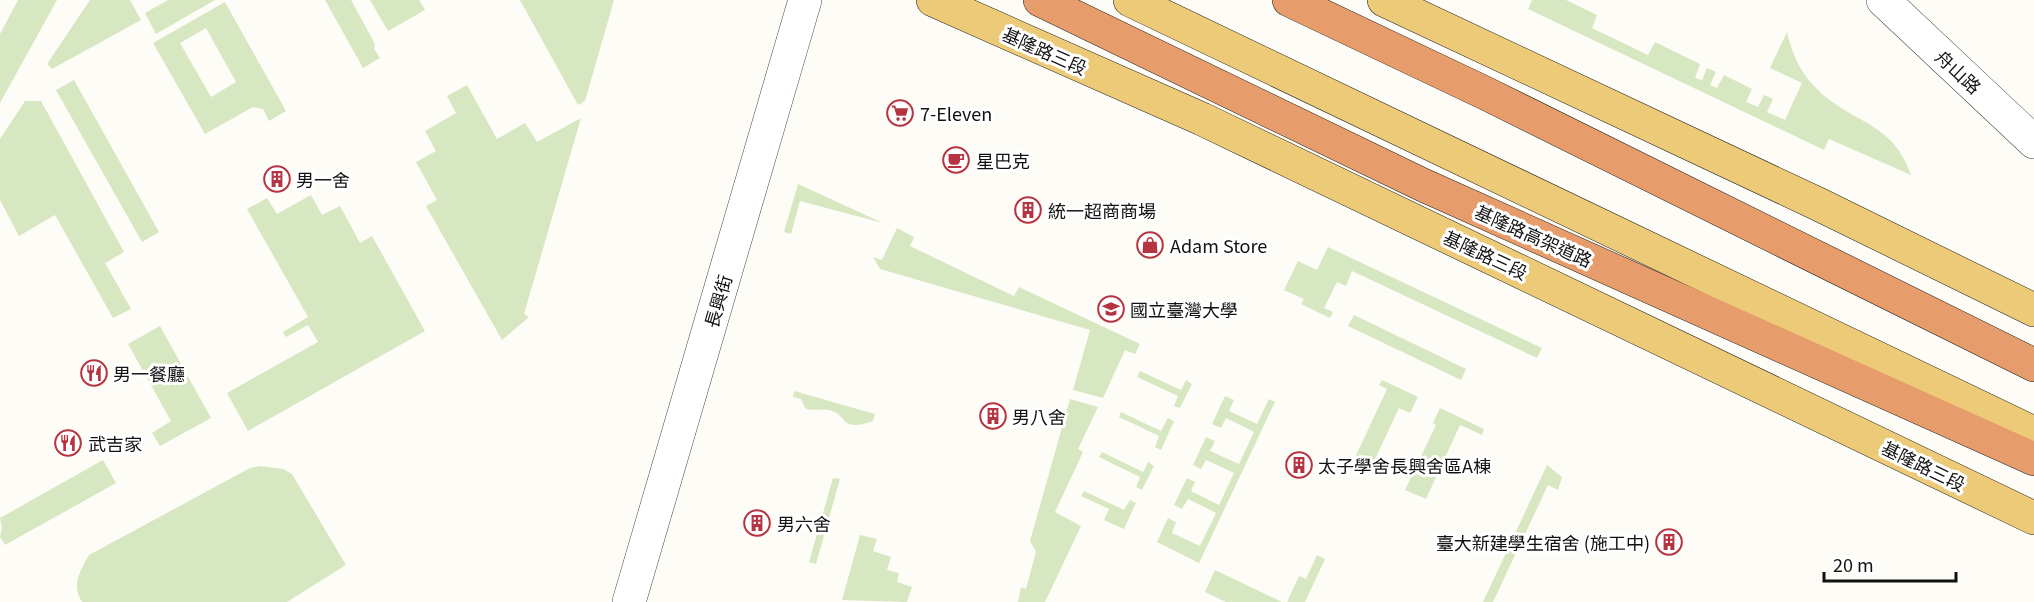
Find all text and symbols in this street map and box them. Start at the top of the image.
street label: 基隆路三段 [999,20,1091,80]
street label: 舟山路 [1930,43,1988,99]
supermarket icon: 7-Eleven [885,98,915,128]
place label: 7-Eleven [920,100,992,126]
cafe icon: 星巴克 [941,145,971,175]
place label: 星巴克 [976,147,1030,173]
building icon: 男一舍 [262,164,292,194]
place label: 男一舍 [296,166,350,192]
building icon: 統一超商商場 [1013,195,1043,225]
place label: 統一超商商場 [1048,197,1156,223]
street label: 基隆路高架道路 [1471,197,1597,273]
street label: 基隆路三段 [1440,223,1532,285]
shop icon: Adam Store [1135,230,1165,260]
place label: Adam Store [1170,232,1267,258]
street label: 長興街 [697,271,737,331]
school or university icon: 國立臺灣大學 [1096,294,1126,324]
place label: 國立臺灣大學 [1130,296,1238,322]
restaurant icon: 男一餐廳 [79,358,109,388]
place label: 男一餐廳 [113,360,185,386]
building icon: 男八舍 [978,401,1008,431]
place label: 男八舍 [1012,403,1066,429]
restaurant icon: 武吉家 [53,428,83,458]
place label: 武吉家 [88,430,142,456]
street label: 基隆路三段 [1878,434,1970,496]
building icon: 太子學舍長興舍區A棟 [1284,450,1314,480]
place label: 太子學舍長興舍區A棟 [1318,452,1491,478]
building icon: 男六舍 [742,508,772,538]
place label: 男六舍 [777,510,831,536]
building icon: 臺大新建學生宿舍 (施工中) [1654,527,1684,557]
place label: 臺大新建學生宿舍 (施工中) [1436,529,1650,555]
scale bar [1824,545,1956,583]
text: 20 m [1833,551,1874,577]

